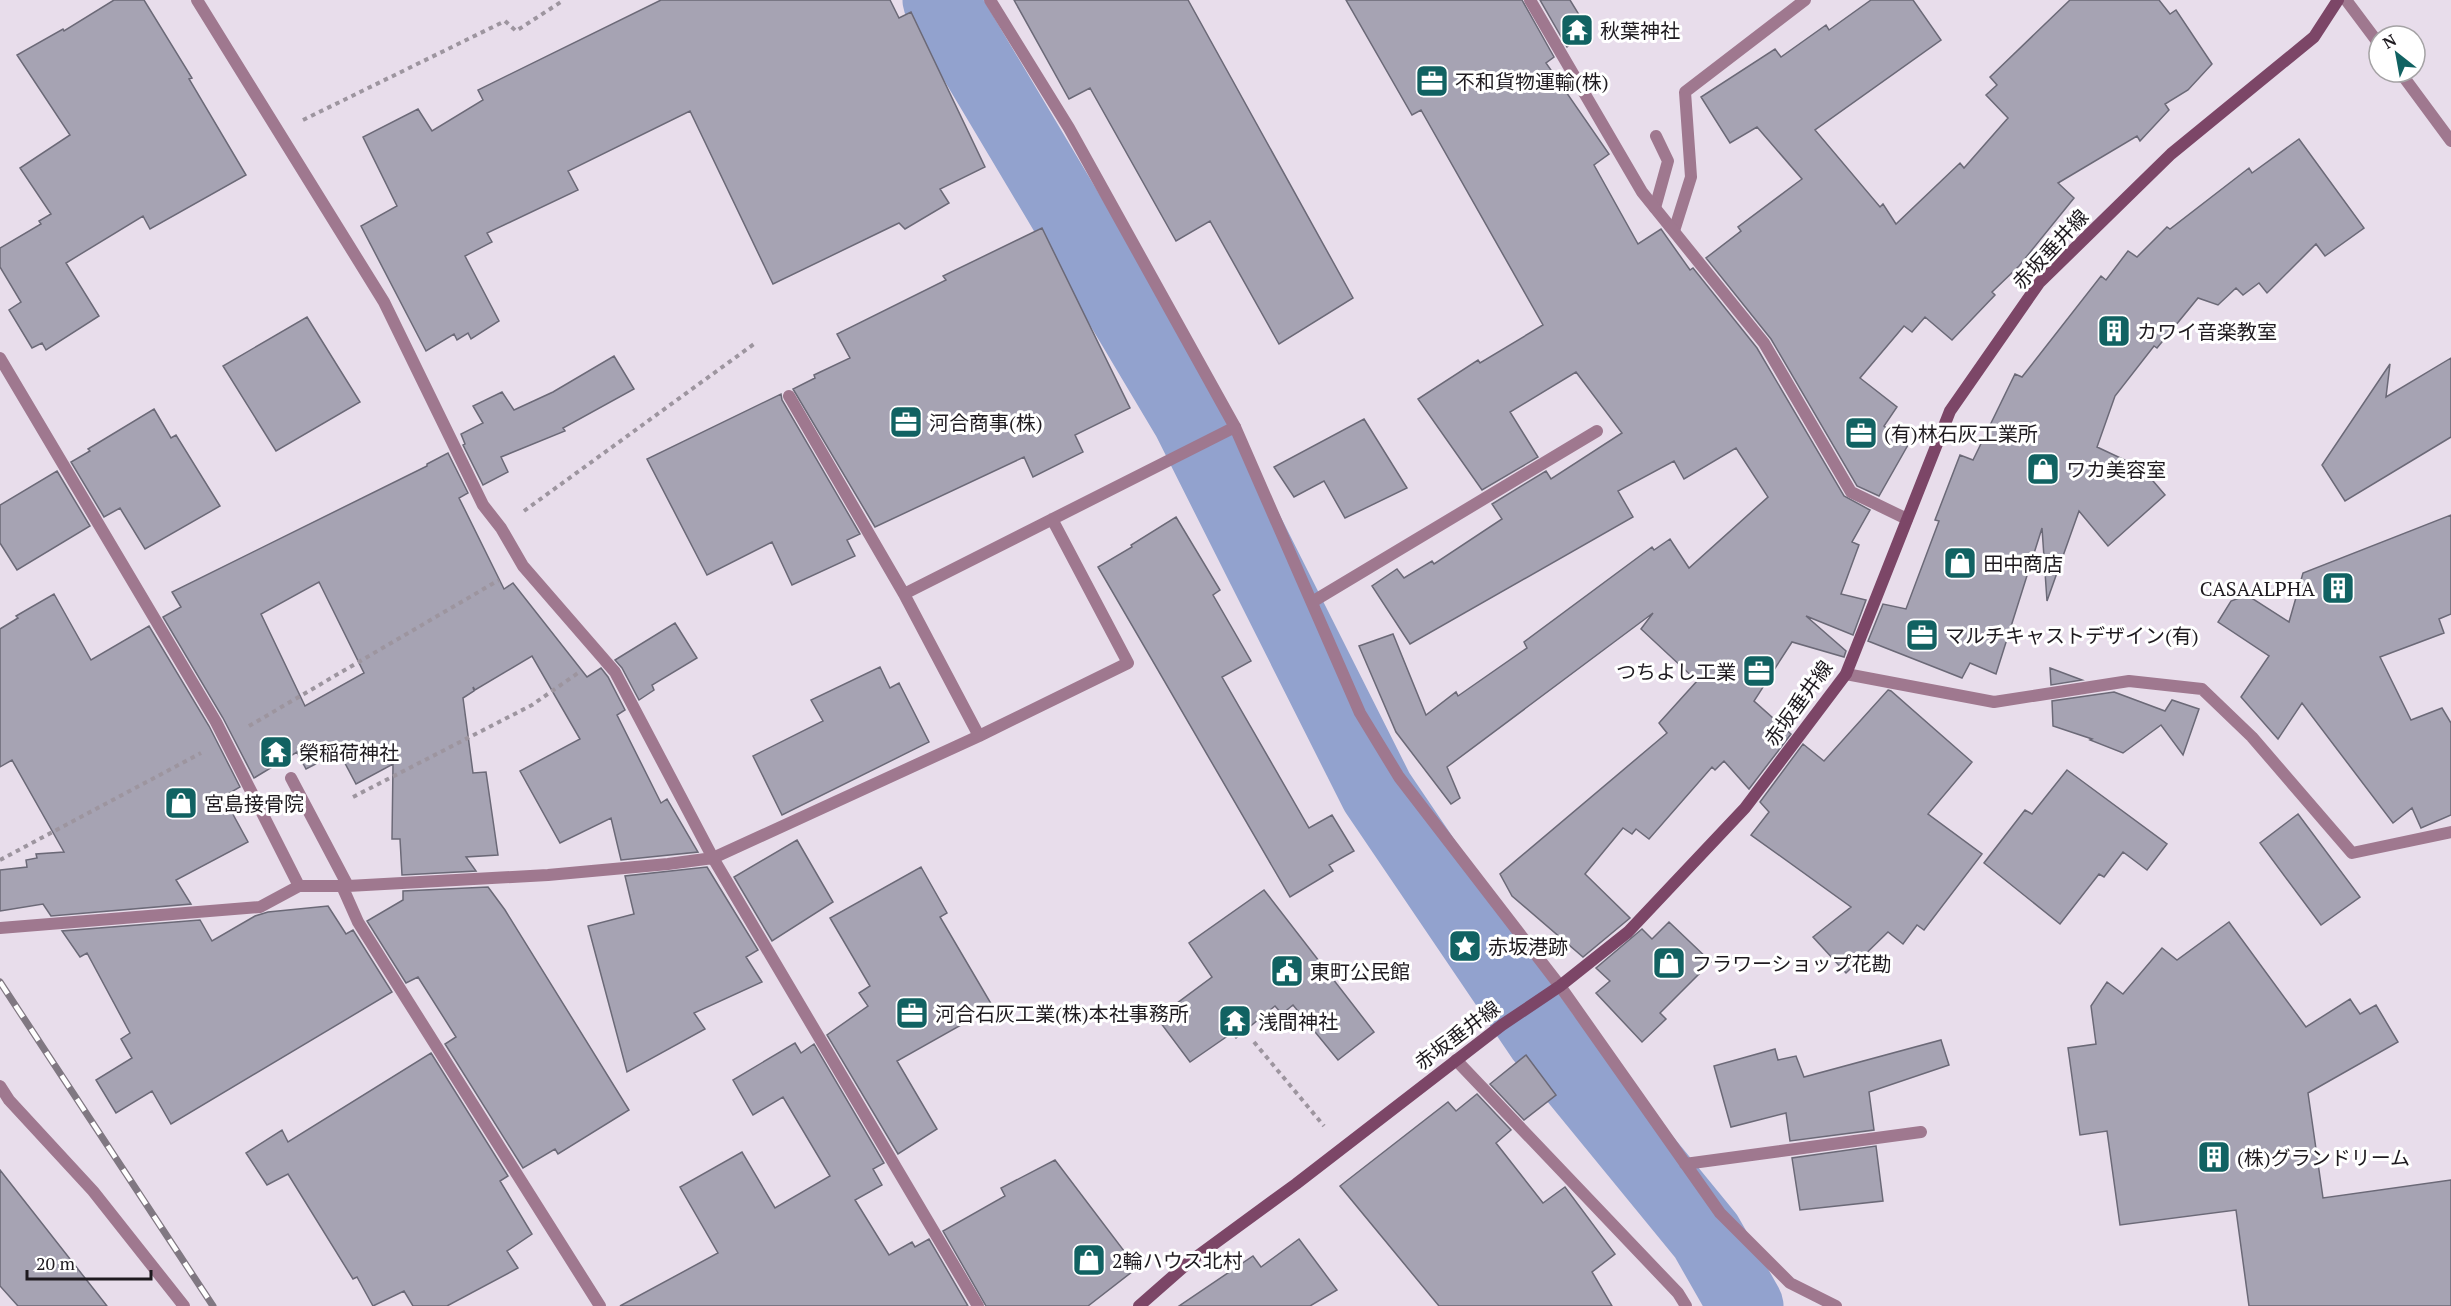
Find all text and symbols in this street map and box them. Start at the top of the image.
temple icon: 秋葉神社 [1559,12,1595,48]
place label: 秋葉神社 [1600,17,1680,44]
north arrow [2367,24,2427,84]
text: N [2378,29,2400,54]
office icon: 不和貨物運輸(株) [1414,63,1450,99]
place label: 不和貨物運輸(株) [1455,68,1609,95]
street label: 赤坂垂井線 [2006,203,2094,295]
building icon: カワイ音楽教室 [2096,313,2132,349]
place label: カワイ音楽教室 [2137,318,2277,345]
office icon: 河合商事(株) [888,404,924,440]
place label: 河合商事(株) [929,409,1043,436]
office icon: (有)林石灰工業所 [1843,415,1879,451]
place label: (有)林石灰工業所 [1884,420,2038,447]
shop icon: ワカ美容室 [2025,451,2061,487]
place label: ワカ美容室 [2066,456,2166,483]
shop icon: 田中商店 [1942,545,1978,581]
place label: 田中商店 [1983,550,2063,577]
building icon: CASAALPHA [2320,570,2356,606]
place label: CASAALPHA [2200,575,2315,602]
office icon: マルチキャストデザイン(有) [1904,617,1940,653]
place label: マルチキャストデザイン(有) [1945,622,2199,649]
office icon: つちよし工業 [1741,653,1777,689]
street label: 赤坂垂井線 [1758,655,1838,751]
place label: つちよし工業 [1616,658,1736,685]
temple icon: 榮稲荷神社 [258,734,294,770]
place label: 榮稲荷神社 [299,739,399,766]
shop icon: 宮島接骨院 [163,785,199,821]
place label: 宮島接骨院 [204,790,304,817]
place icon: 赤坂港跡 [1447,928,1483,964]
place label: 赤坂港跡 [1488,933,1568,960]
shop icon: フラワーショップ花勘 [1651,945,1687,981]
place label: フラワーショップ花勘 [1692,950,1892,977]
public building icon: 東町公民館 [1269,953,1305,989]
place label: 東町公民館 [1310,958,1410,985]
street label: 赤坂垂井線 [1409,994,1505,1076]
office icon: 河合石灰工業(株)本社事務所 [894,995,930,1031]
place label: 河合石灰工業(株)本社事務所 [935,1000,1189,1027]
temple icon: 浅間神社 [1217,1003,1253,1039]
place label: 浅間神社 [1258,1008,1338,1035]
building icon: (株)グランドリーム [2196,1139,2232,1175]
place label: (株)グランドリーム [2237,1144,2410,1171]
shop icon: 2輪ハウス北村 [1071,1242,1107,1278]
scale bar [27,1243,152,1281]
place label: 2輪ハウス北村 [1112,1247,1243,1274]
text: 20 m [36,1251,76,1275]

